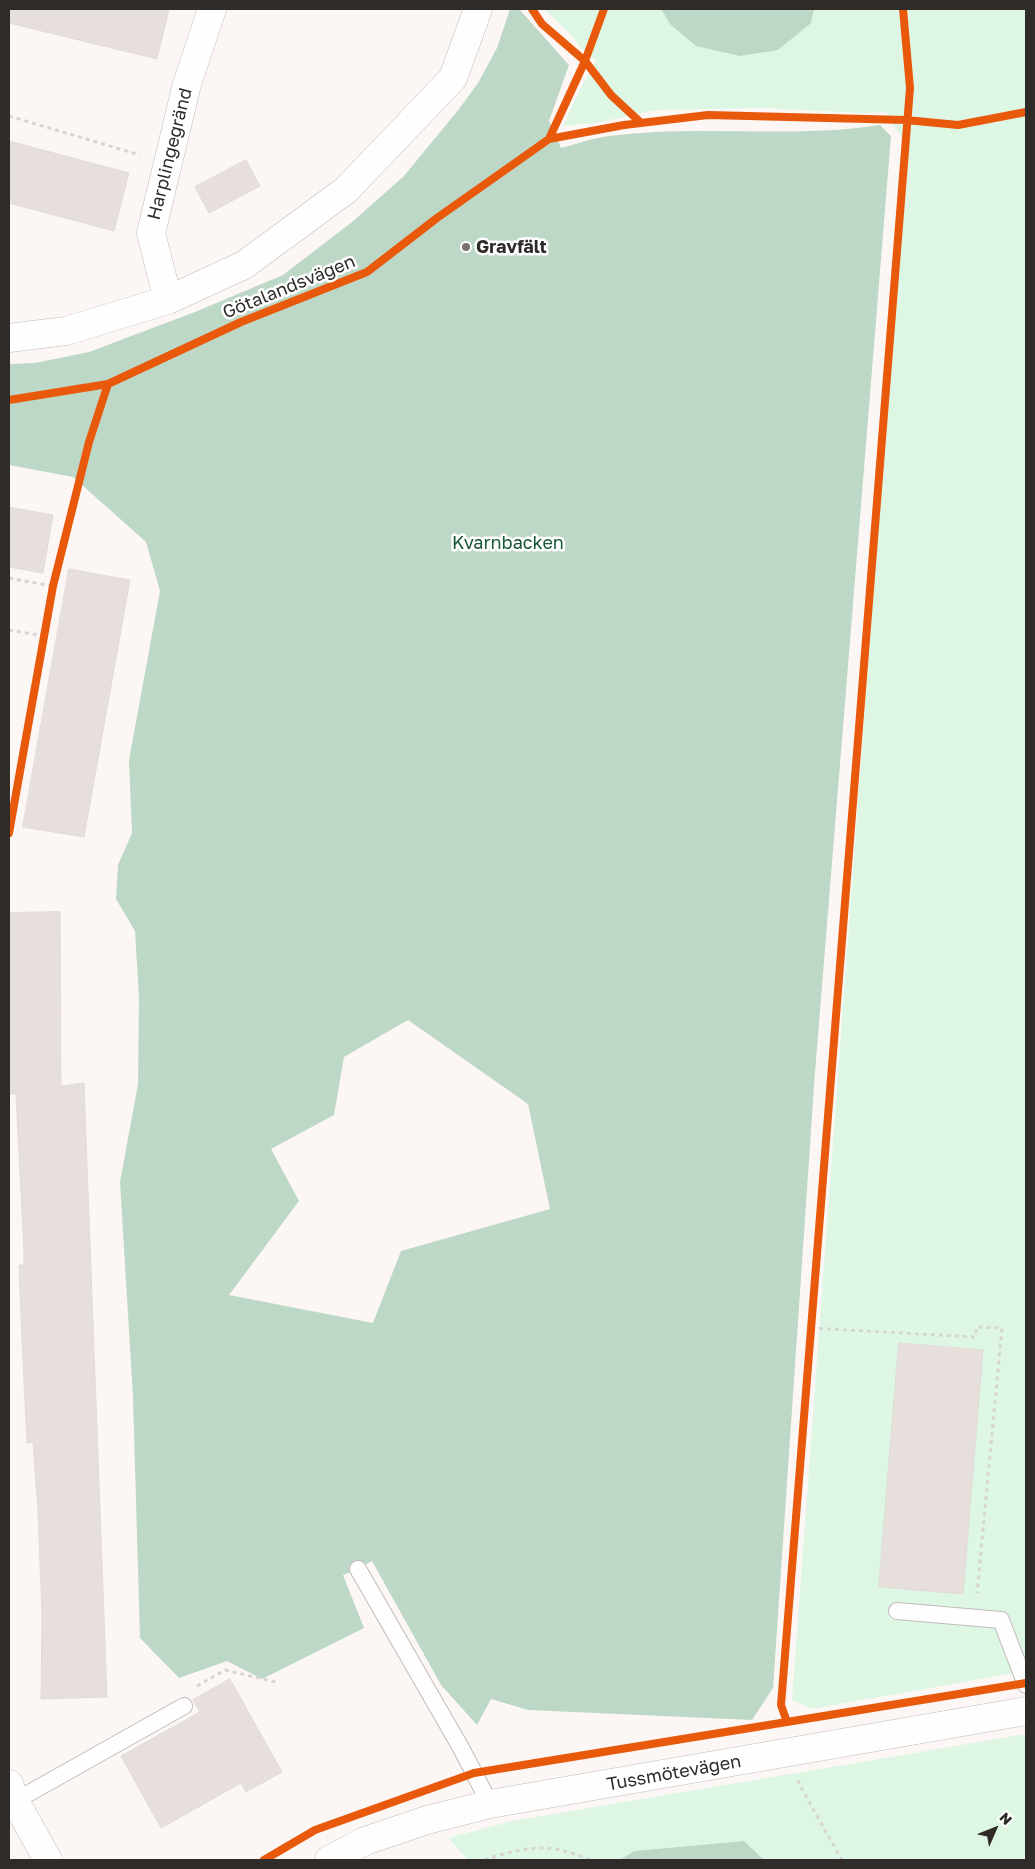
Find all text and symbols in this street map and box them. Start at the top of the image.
street label: Harplingegränd [143,86,197,222]
place label: Gravfält [476,236,547,258]
marker: Gravfält [460,241,472,253]
street label: Götalandsvägen [220,251,358,323]
park label: Kvarnbacken [452,532,564,554]
street label: Tussmötevägen [605,1751,743,1795]
north arrow [970,1804,1020,1854]
text: N [996,1808,1016,1828]

